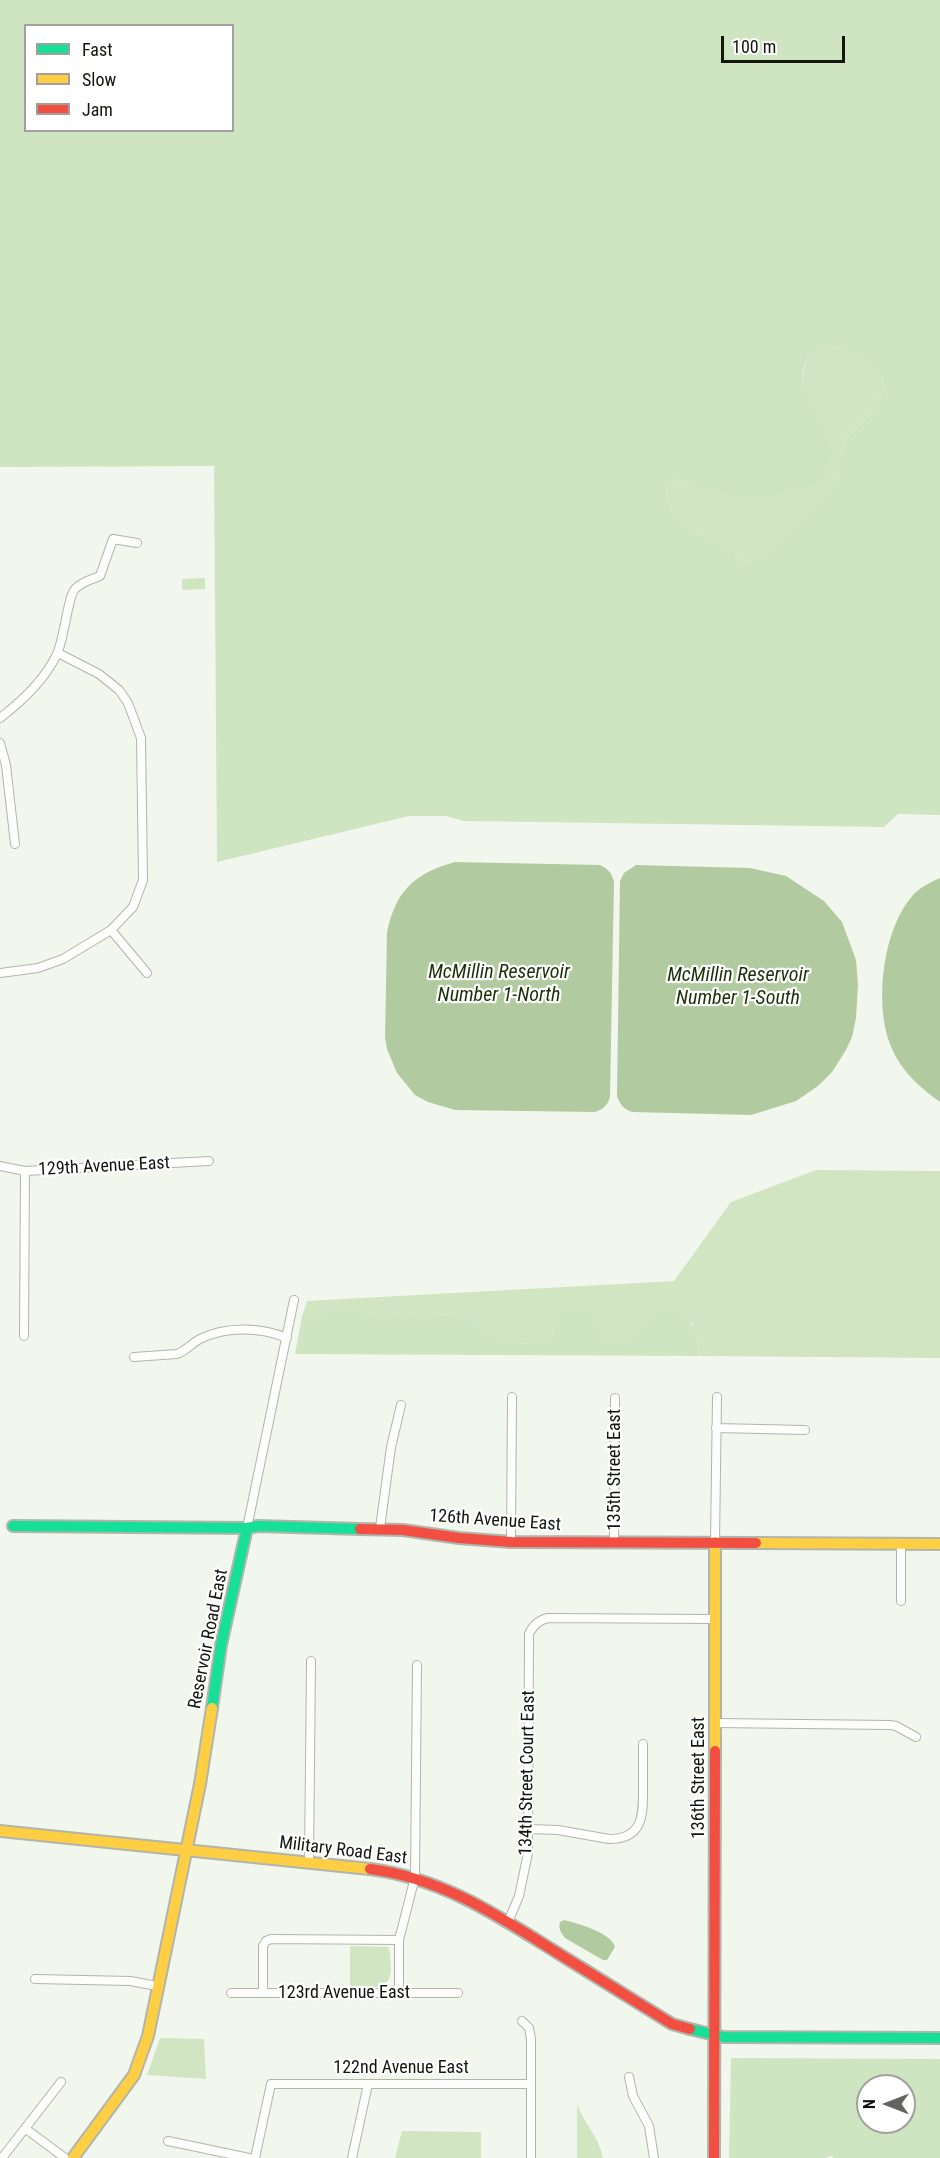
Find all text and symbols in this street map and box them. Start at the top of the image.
legend [24,24,234,132]
scale bar [724,24,848,62]
text: 100 m [732,36,776,57]
text: Fast [82,39,113,60]
text: Slow [82,69,116,90]
text: Jam [82,99,113,120]
water label: McMillin Reservoir Number 1-North [428,961,570,1008]
water label: McMillin Reservoir Number 1-South [667,964,809,1011]
street label: 129th Avenue East [38,1153,170,1181]
street label: 135th Street East [604,1409,626,1531]
street label: 126th Avenue East [428,1506,562,1536]
street label: Reservoir Road East [185,1567,233,1711]
street label: 134th Street Court East [516,1690,540,1856]
street label: 136th Street East [688,1717,710,1839]
street label: Military Road East [278,1832,408,1870]
street label: 123rd Avenue East [278,1982,410,2004]
street label: 122nd Avenue East [333,2057,469,2079]
north arrow [856,2074,916,2134]
text: N [860,2099,879,2109]

